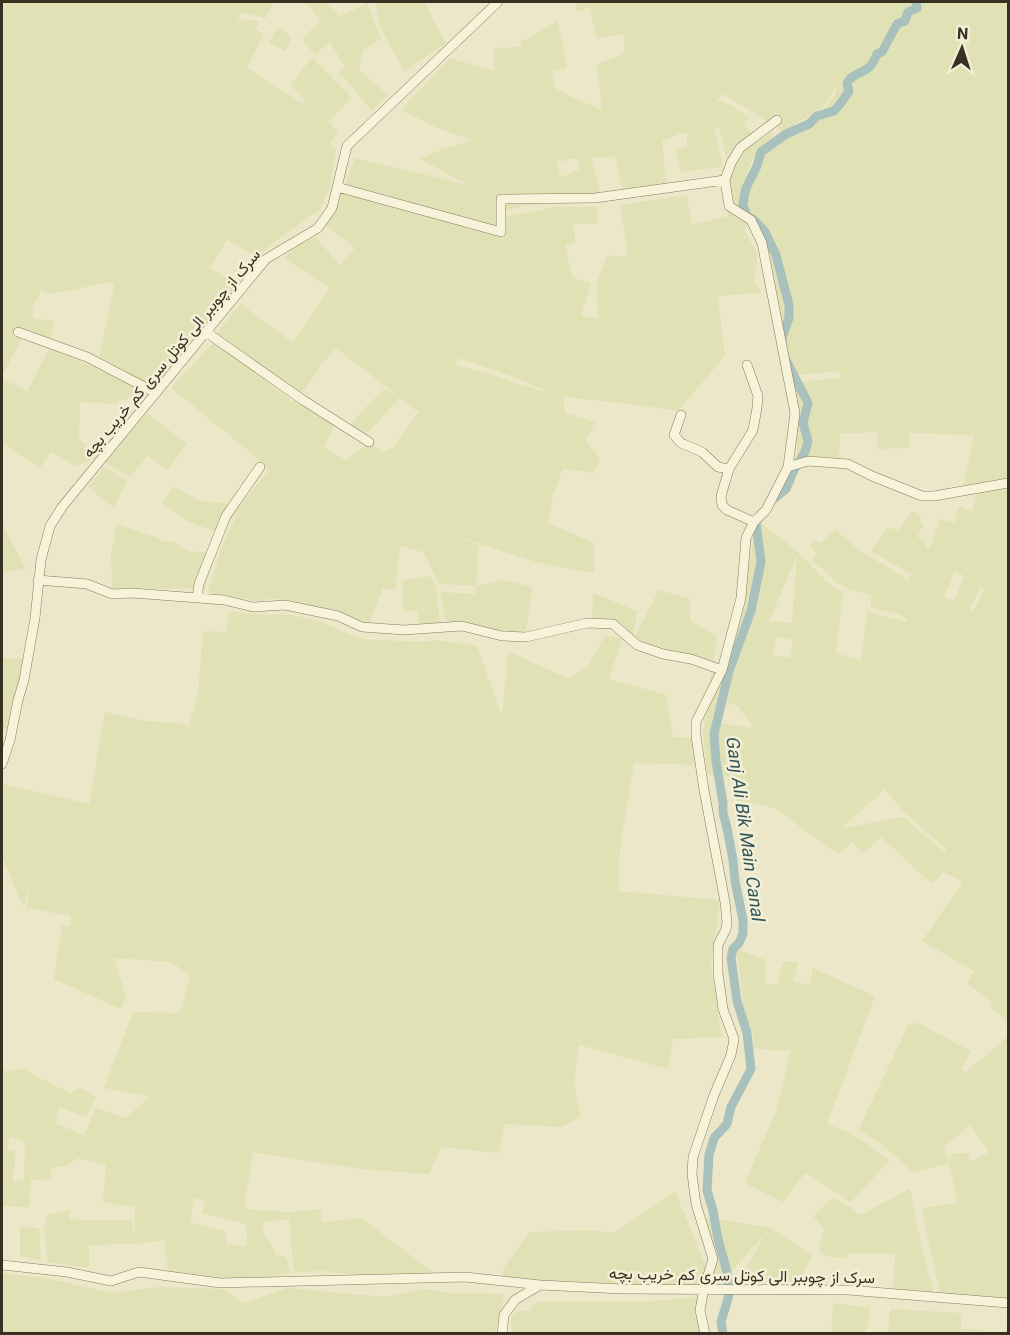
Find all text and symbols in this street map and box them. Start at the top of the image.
north arrow [932,18,992,78]
text: N [956,23,969,48]
street label: سرک از چوببر الی کوتل سری کم خریب بچه [78,245,268,465]
water label: Ganj Ali Bik Main Canal [716,734,770,925]
street label: سرک از چوببر الی کوتل سری کم خریب بچه [609,1263,875,1292]

